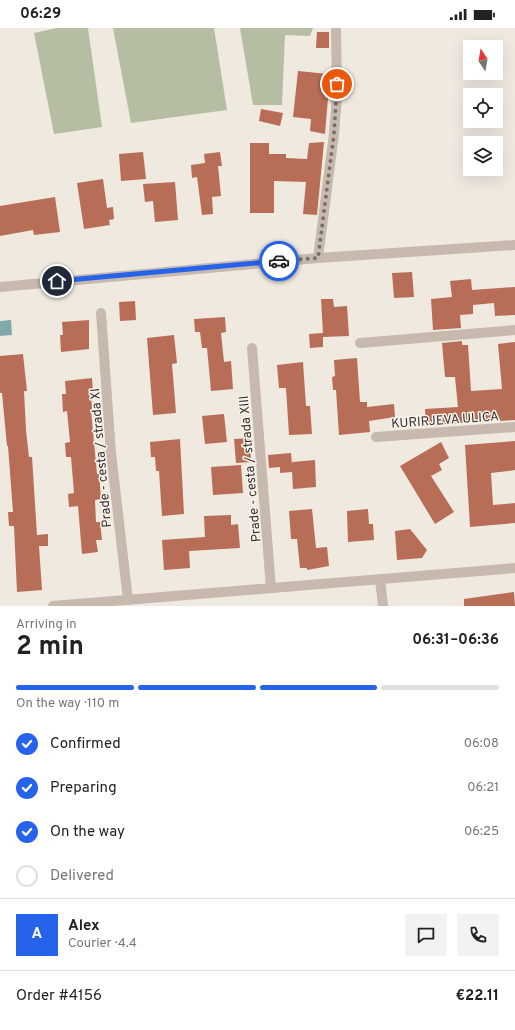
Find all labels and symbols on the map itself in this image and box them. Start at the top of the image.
north arrow [463,40,503,80]
pin [320,67,354,101]
courier [259,241,299,281]
pin [40,264,74,298]
street label: Prade - cesta / strada XI [88,387,116,528]
street label: Prade - cesta / strada XIII [237,395,265,543]
street label: KURIRJEVA ULICA [391,409,500,433]

